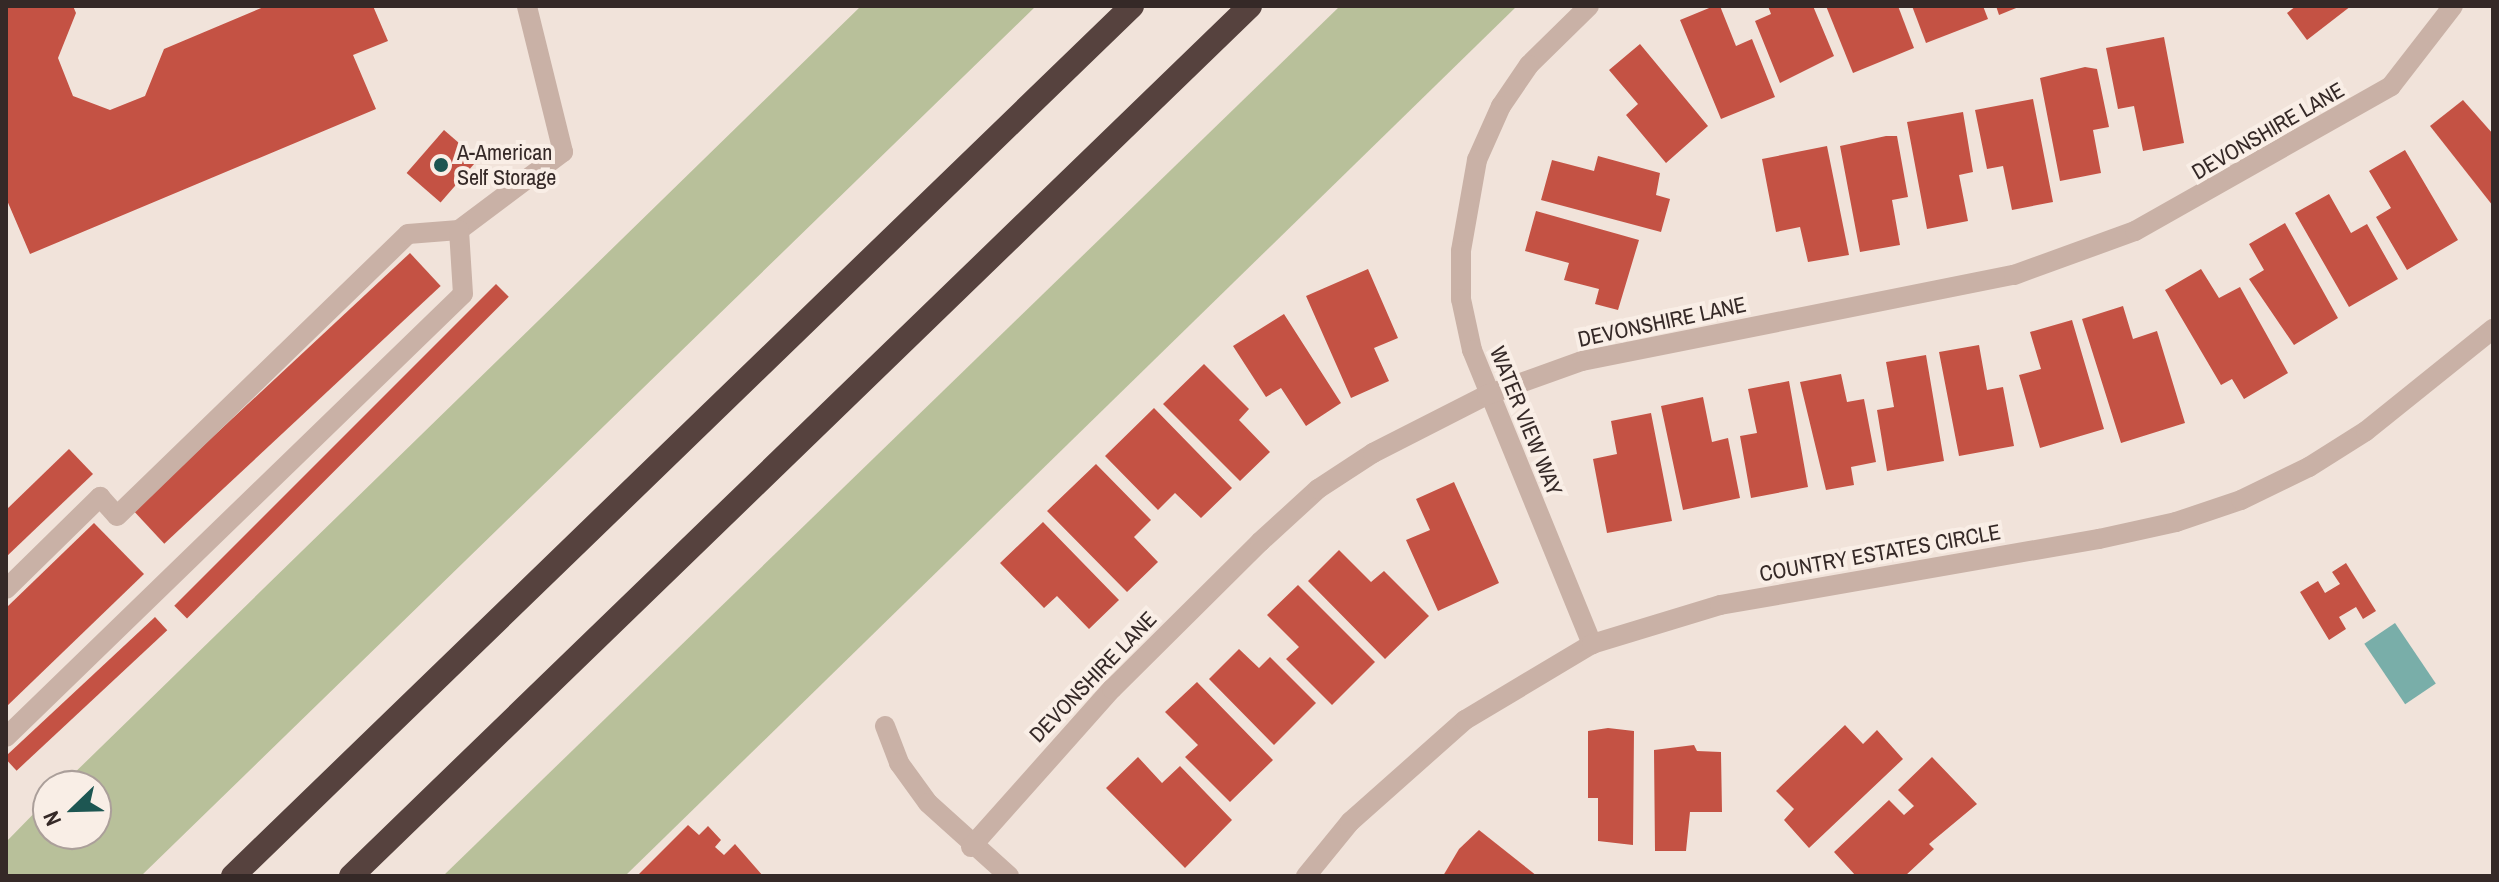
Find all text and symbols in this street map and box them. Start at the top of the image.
street label: DEVONSHIRE LANE [2187,77,2349,185]
place label: A-American Self Storage [457,139,556,190]
marker: A-American Self Storage [432,156,450,174]
street label: DEVONSHIRE LANE [1575,291,1749,353]
street label: WATER VIEW WAY [1484,343,1568,499]
street label: COUNTRY ESTATES CIRCLE [1757,519,2003,587]
street label: DEVONSHIRE LANE [1024,606,1162,748]
north arrow [32,770,112,850]
text: N [35,807,68,830]

